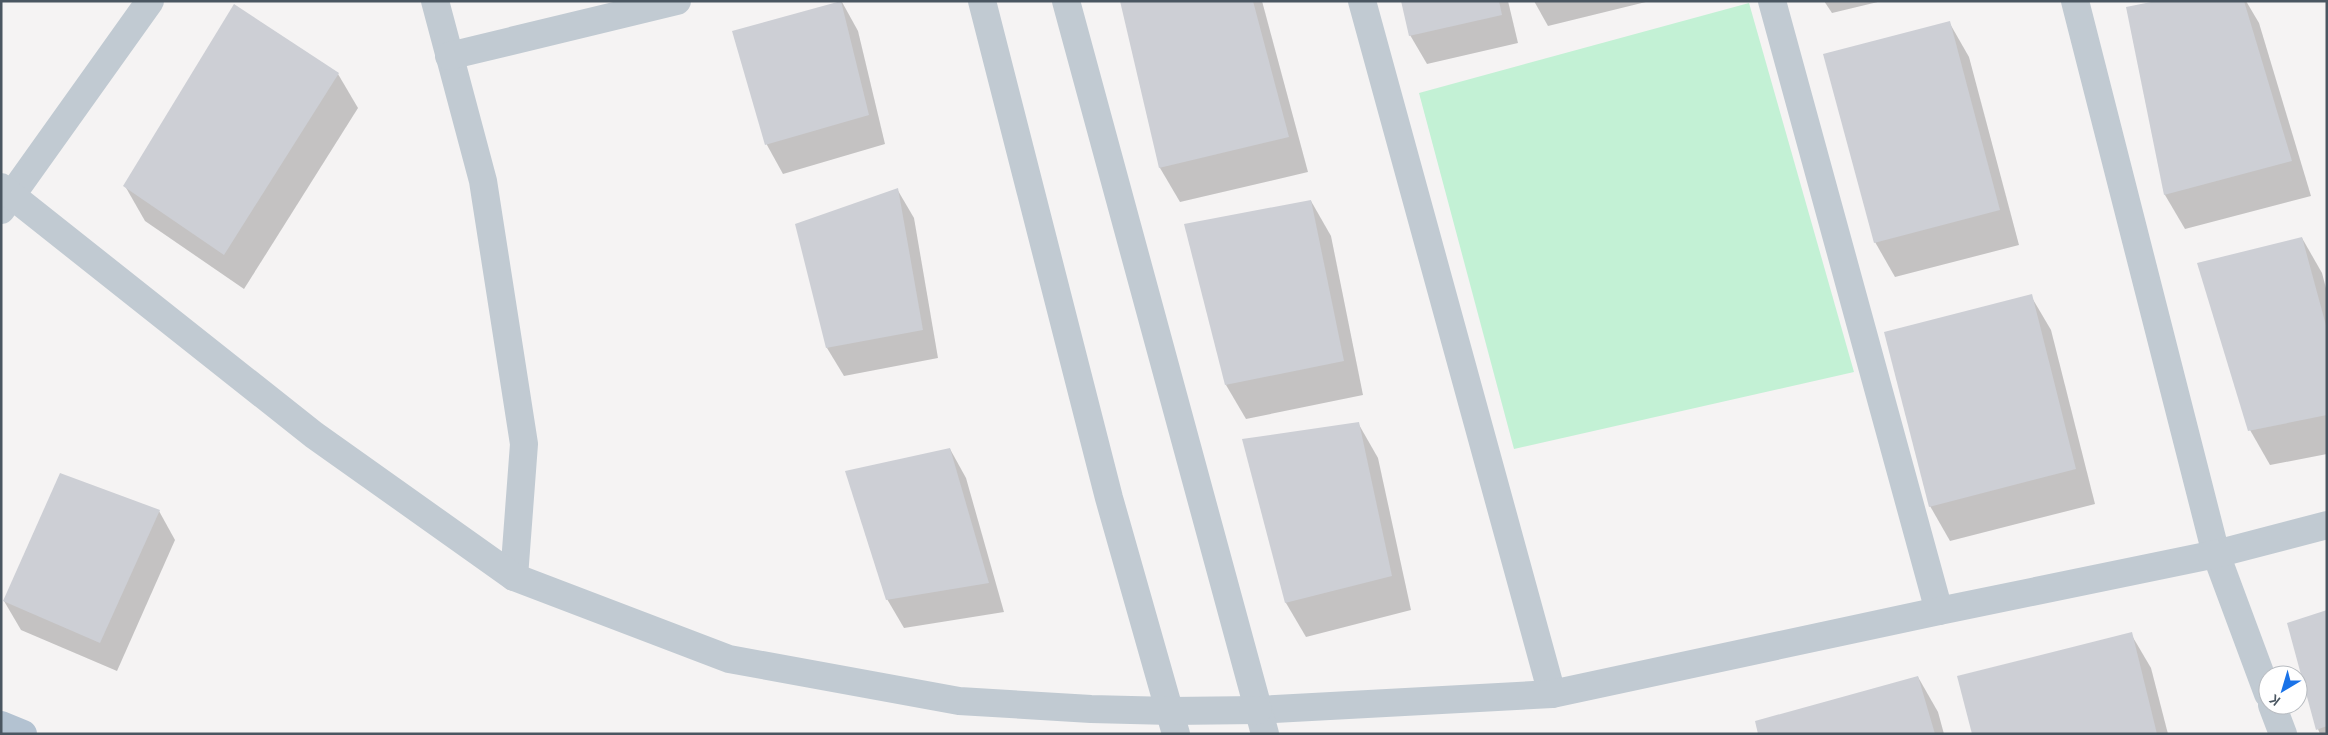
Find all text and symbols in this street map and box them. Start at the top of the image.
north arrow [2258,665,2308,715]
text: K [2266,690,2284,710]

